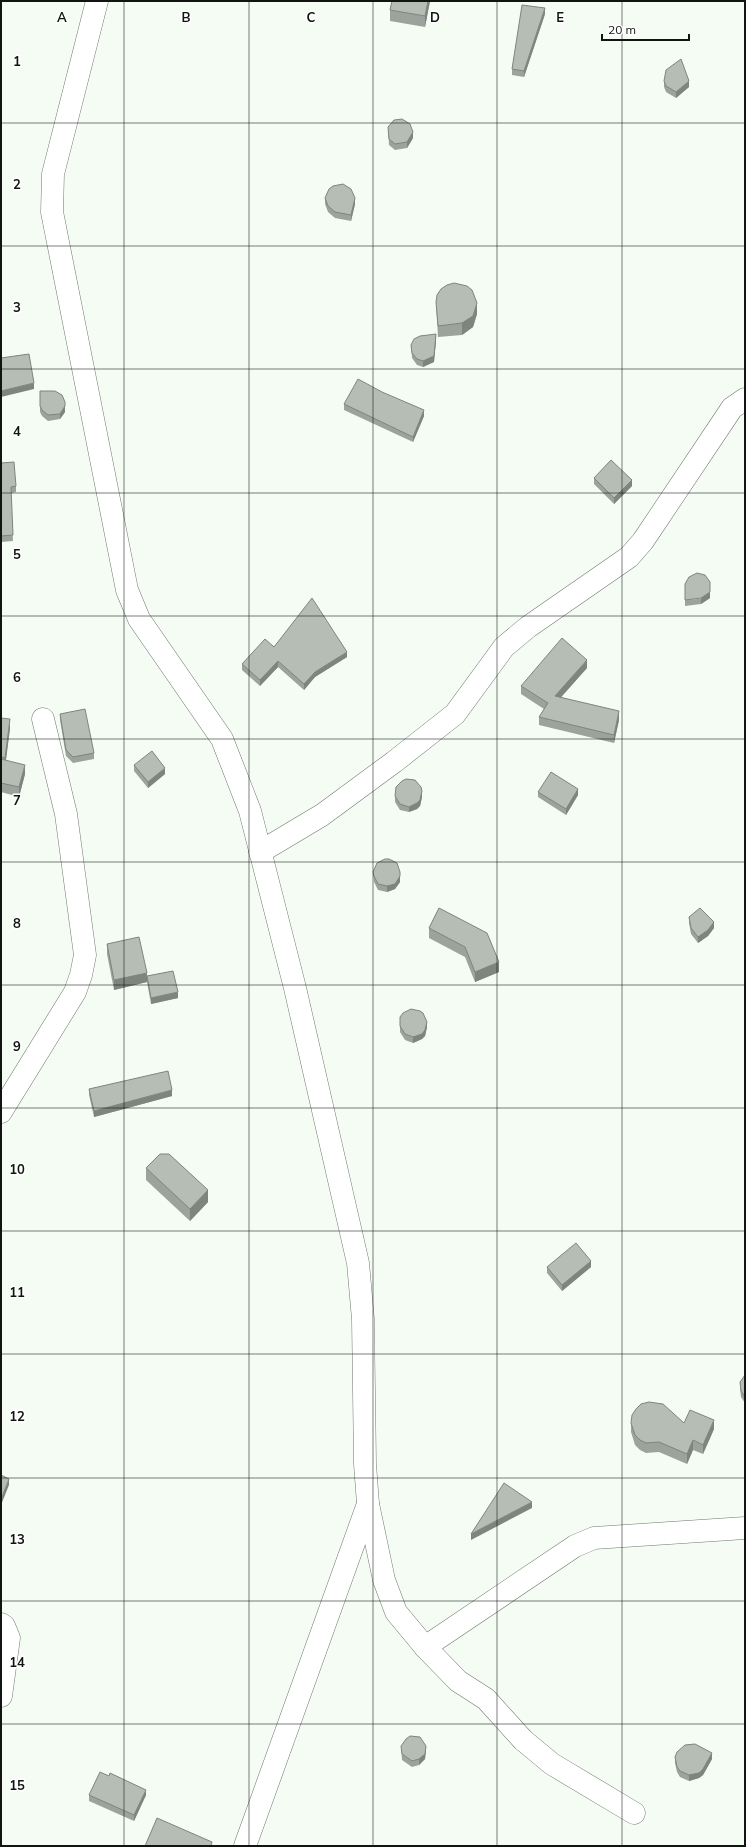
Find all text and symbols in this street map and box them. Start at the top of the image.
text: A [57,9,67,25]
text: B [182,9,191,25]
text: C [307,9,316,25]
text: D [430,9,440,25]
text: E [556,9,564,25]
scale bar [602,16,689,42]
text: 20 m [608,22,636,37]
text: 1 [13,53,21,69]
text: 2 [13,176,21,192]
text: 3 [13,299,21,315]
text: 4 [13,423,21,439]
text: 5 [13,546,21,562]
text: 6 [13,669,21,685]
text: 7 [13,792,21,808]
text: 8 [13,915,21,931]
text: 9 [13,1038,21,1054]
text: 10 [9,1161,25,1177]
text: 11 [9,1284,25,1300]
text: 12 [9,1408,25,1424]
text: 13 [9,1531,25,1547]
text: 14 [9,1654,25,1670]
text: 15 [9,1777,25,1793]

